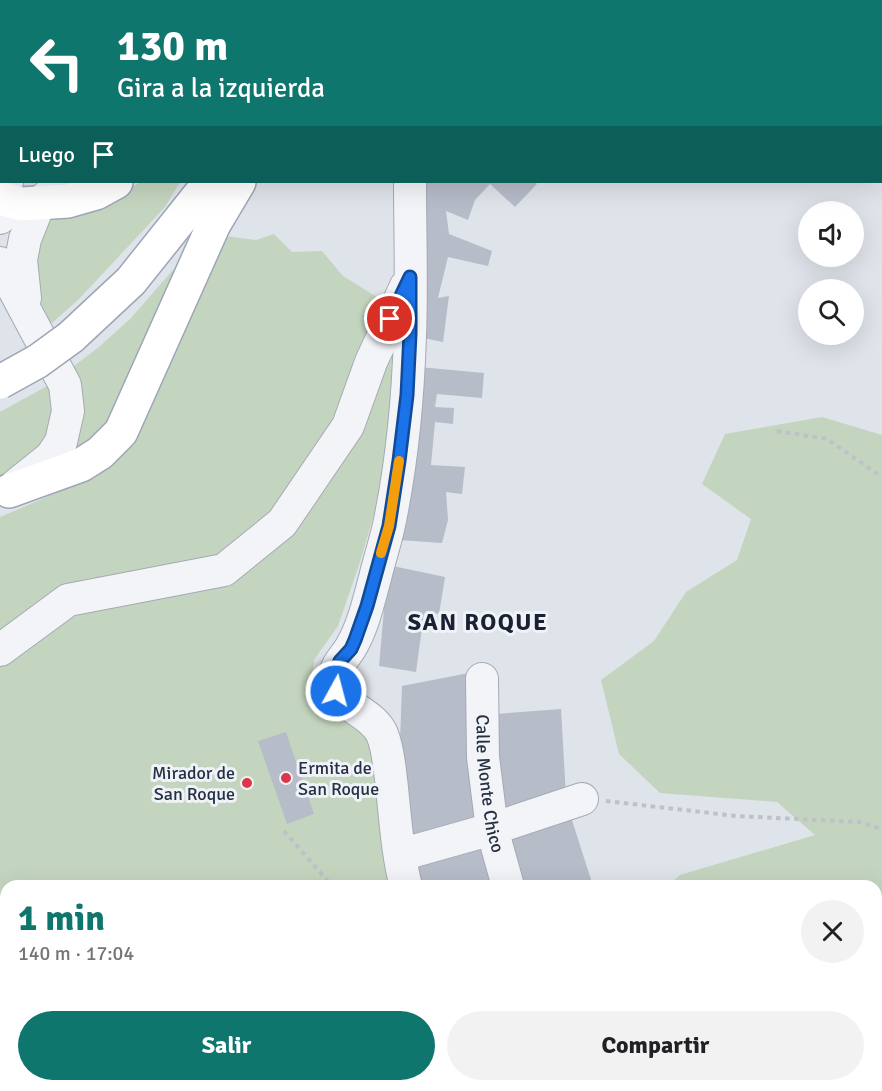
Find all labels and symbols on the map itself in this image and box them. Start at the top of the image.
pin [364,293,415,344]
district label: SAN ROQUE [408,607,548,637]
position arrow [304,659,368,723]
street label: Calle Monte Chico [471,714,509,855]
place label: Ermita de San Roque [298,757,379,800]
place label: Mirador de San Roque [152,762,235,805]
marker: Ermita de San Roque [279,771,293,785]
marker: Mirador de San Roque [240,776,254,790]

